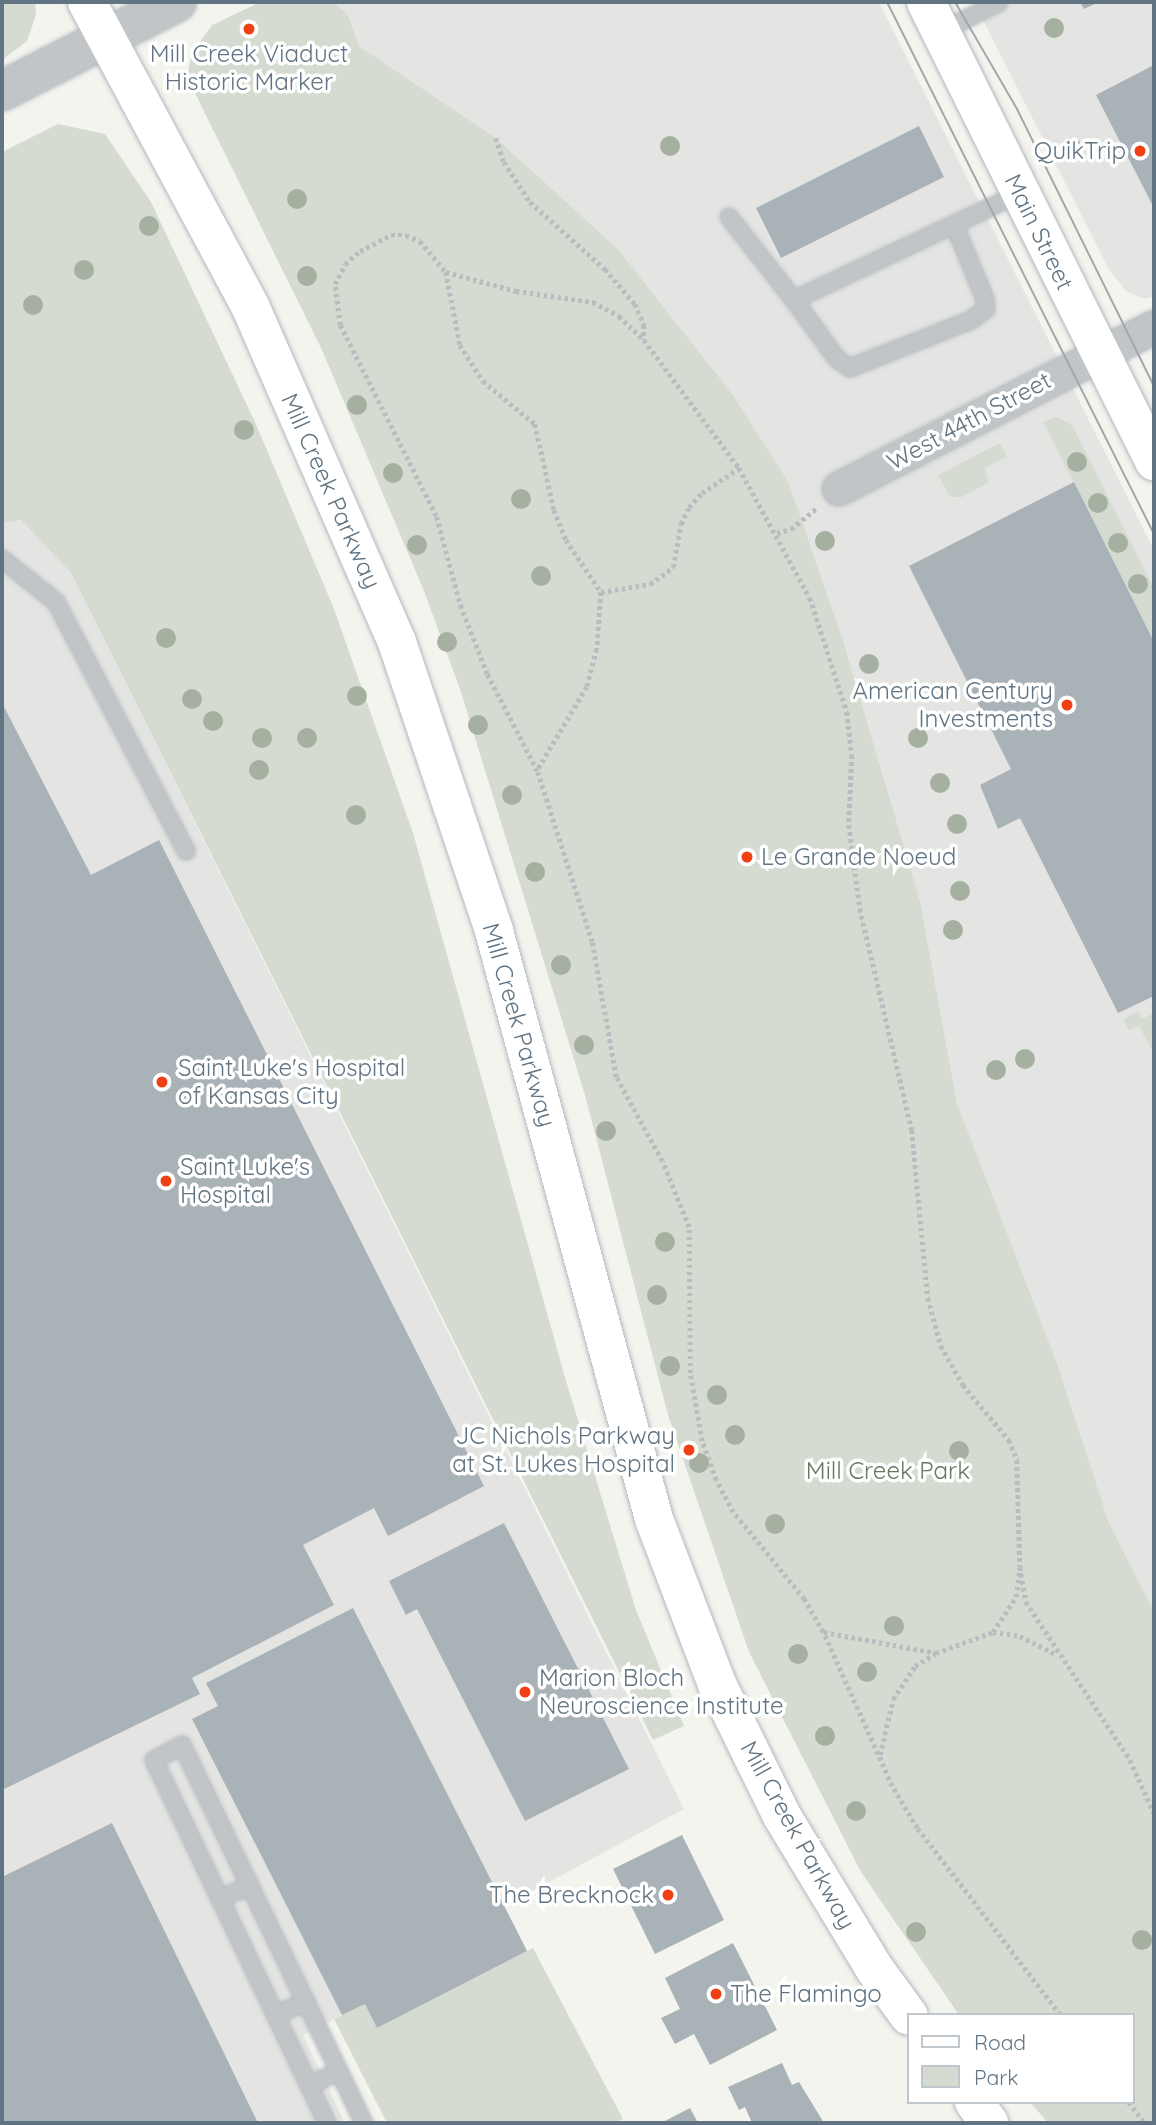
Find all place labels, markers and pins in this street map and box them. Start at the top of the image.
marker: Mill Creek Viaduct Historic Marker [241,21,257,37]
place label: Mill Creek Viaduct Historic Marker [150,40,348,96]
place label: QuikTrip [1034,137,1126,165]
marker: QuikTrip [1132,143,1148,159]
place label: American Century Investments [852,677,1053,733]
marker: American Century Investments [1059,697,1075,713]
place label: Le Grande Noeud [761,843,956,871]
marker: Le Grande Noeud [739,849,755,865]
place label: Saint Luke's Hospital of Kansas City [178,1054,405,1110]
marker: Saint Luke's Hospital of Kansas City [152,1072,172,1092]
place label: Saint Luke's Hospital [180,1153,310,1209]
marker: Saint Luke's Hospital [158,1173,174,1189]
place label: JC Nichols Parkway at St. Lukes Hospital [452,1422,675,1478]
marker: JC Nichols Parkway at St. Lukes Hospital [681,1442,697,1458]
place label: Marion Bloch Neuroscience Institute [539,1664,783,1720]
marker: Marion Bloch Neuroscience Institute [517,1684,533,1700]
place label: The Brecknock [489,1881,654,1909]
marker: The Brecknock [660,1887,676,1903]
place label: The Flamingo [730,1980,882,2008]
marker: The Flamingo [708,1986,724,2002]

